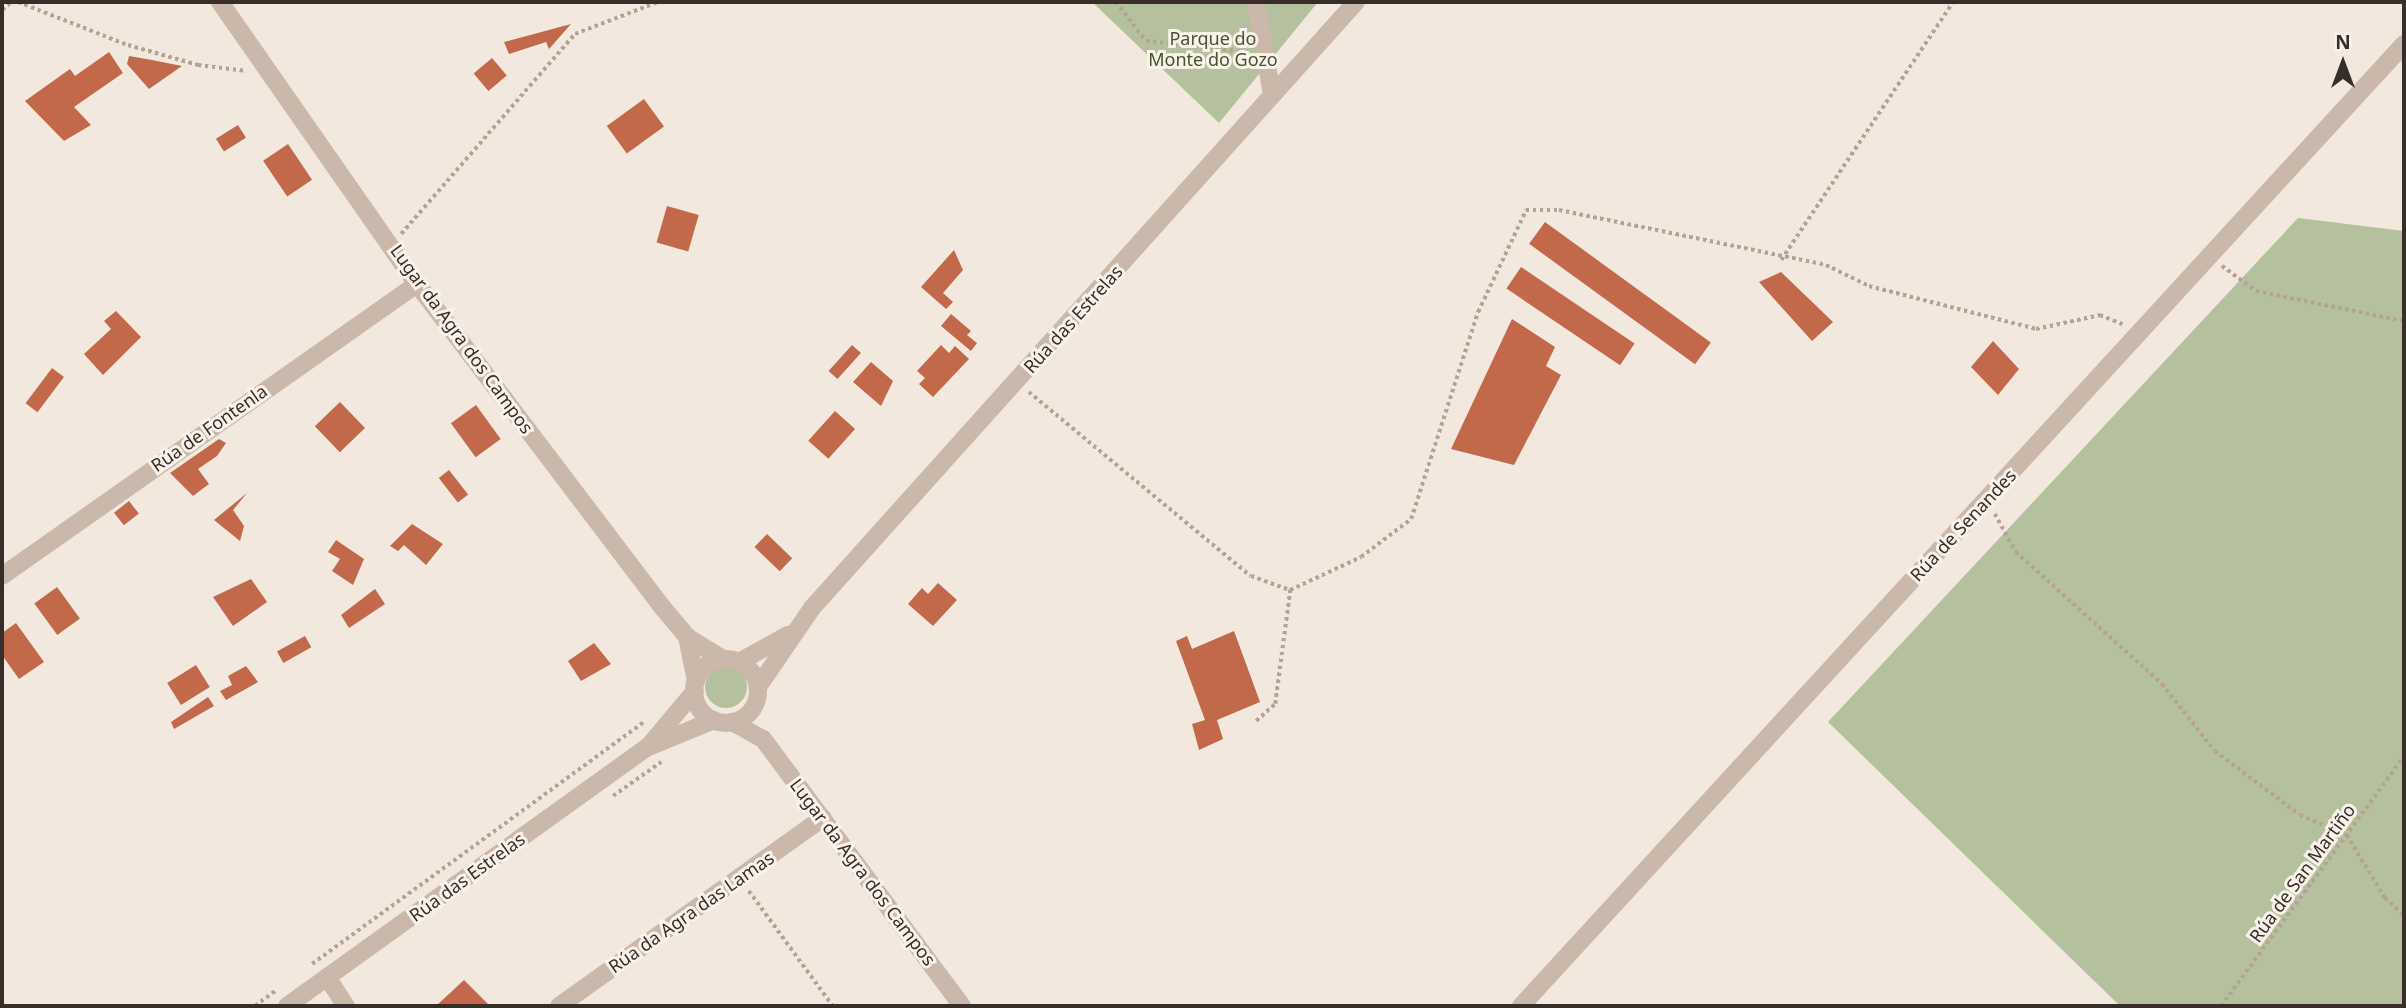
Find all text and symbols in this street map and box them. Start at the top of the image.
park label: Parque do Monte do Gozo [1148,28,1278,70]
north arrow [2308,28,2378,98]
text: N [2335,29,2351,55]
street label: Lugar da Agra dos Campos [386,240,538,438]
street label: Rúa das Estrelas [1019,261,1127,377]
street label: Rúa de Fontenla [147,380,271,476]
street label: Rúa de Senandes [1906,465,2020,585]
street label: Lugar da Agra dos Campos [786,774,940,970]
street label: Rúa de San Martiño [2245,800,2359,946]
street label: Rúa das Estrelas [405,828,529,926]
street label: Rúa da Agra das Lamas [604,847,778,977]

